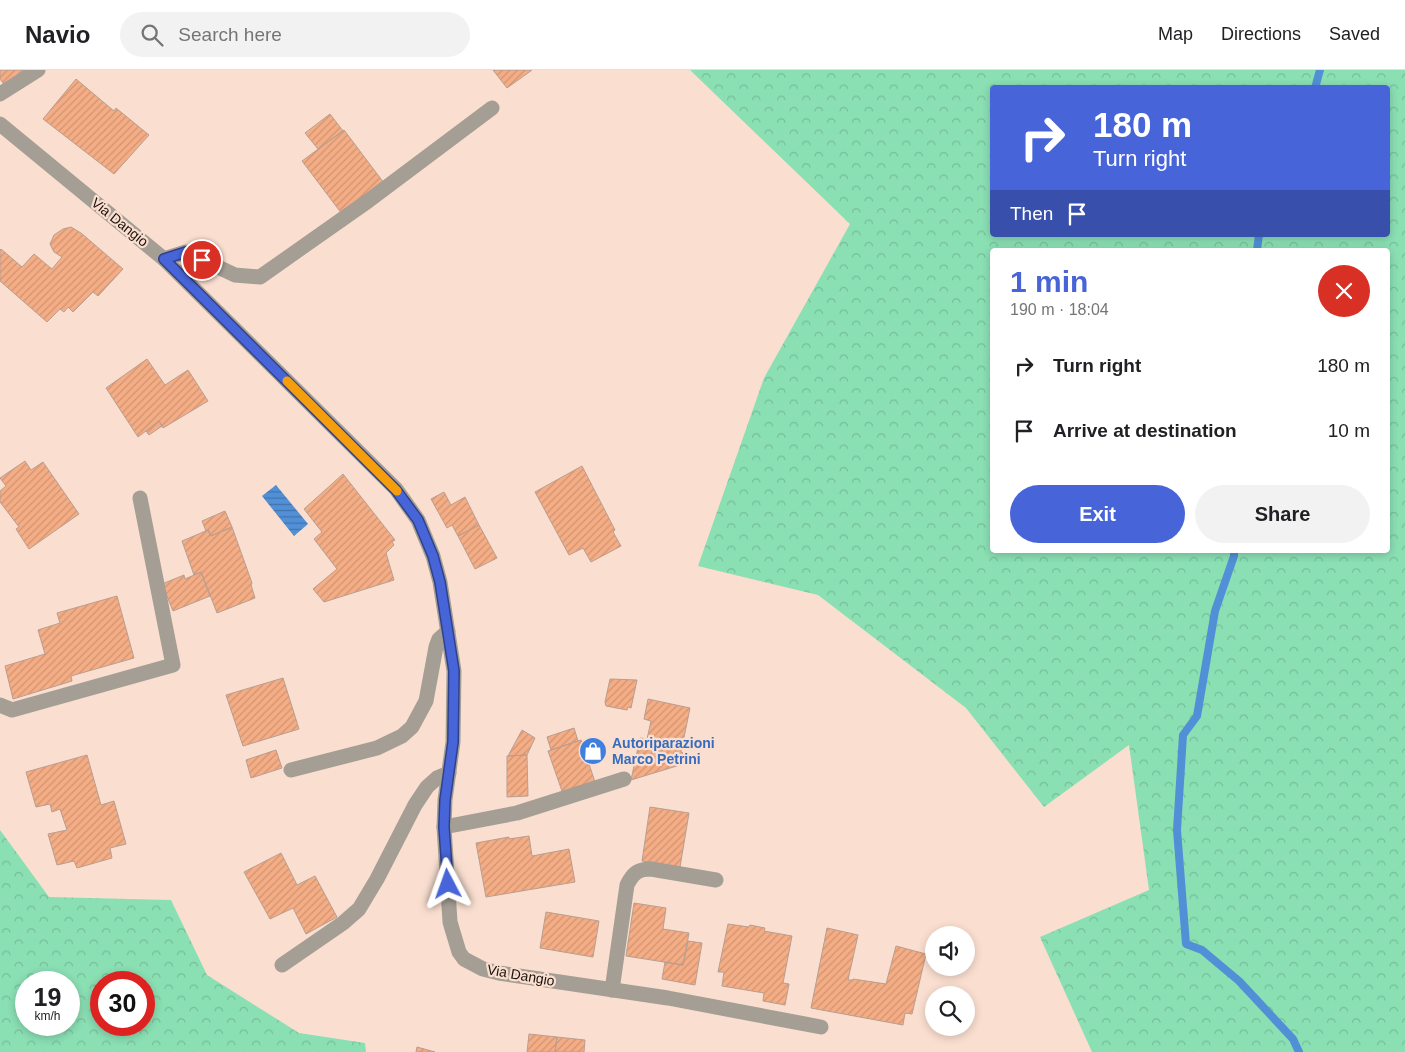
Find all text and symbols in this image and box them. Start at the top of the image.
search box [120,12,470,57]
text: Navio [25,21,90,48]
icon: search [138,21,166,49]
text: Search here [178,24,282,45]
text: Map [1158,24,1193,44]
text: Directions [1221,24,1301,44]
text: Saved [1329,24,1380,44]
icon: right [1010,105,1075,170]
text: 180 m [1093,105,1192,144]
text: Turn right [1093,146,1186,171]
street label: Via Dangio [88,194,152,250]
icon: arrive [1063,200,1091,228]
text: Then [1010,203,1053,224]
pin [181,239,223,281]
icon: arrive [188,246,216,274]
text: 1 min [1010,265,1088,298]
button: close [1318,265,1370,317]
text: 190 m · 18:04 [1010,301,1109,318]
icon: right [1010,352,1038,380]
text: Turn right [1053,355,1141,376]
text: 180 m [1317,355,1370,376]
icon: arrive [1010,417,1038,445]
text: Arrive at destination [1053,420,1237,441]
text: 10 m [1328,420,1370,441]
button: Exit [1010,485,1185,543]
button: Share [1195,485,1370,543]
place label: Autoriparazioni Marco Petrini [612,735,715,767]
shop icon: Autoriparazioni Marco Petrini [578,736,608,766]
position arrow [421,857,473,909]
map controls [925,926,975,1036]
button: sound [925,926,975,976]
street label: Via Dangio [486,961,556,989]
speed limit sign: 30 [90,971,155,1036]
text: 19 [34,983,61,1011]
button: search [925,986,975,1036]
text: km/h [34,1009,61,1023]

